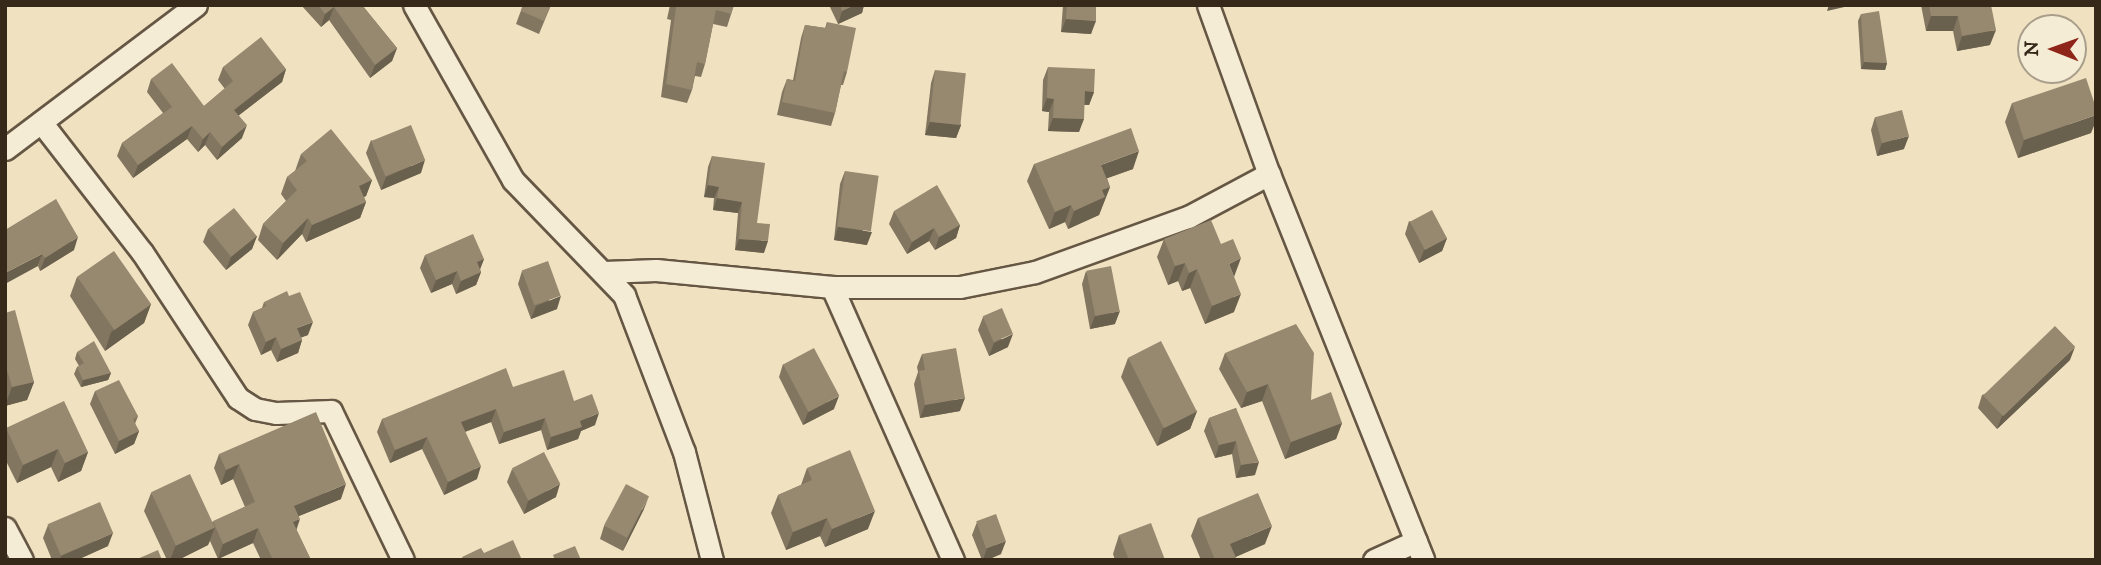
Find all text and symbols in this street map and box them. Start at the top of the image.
north arrow [2017,14,2087,84]
text: N [2021,41,2044,57]

